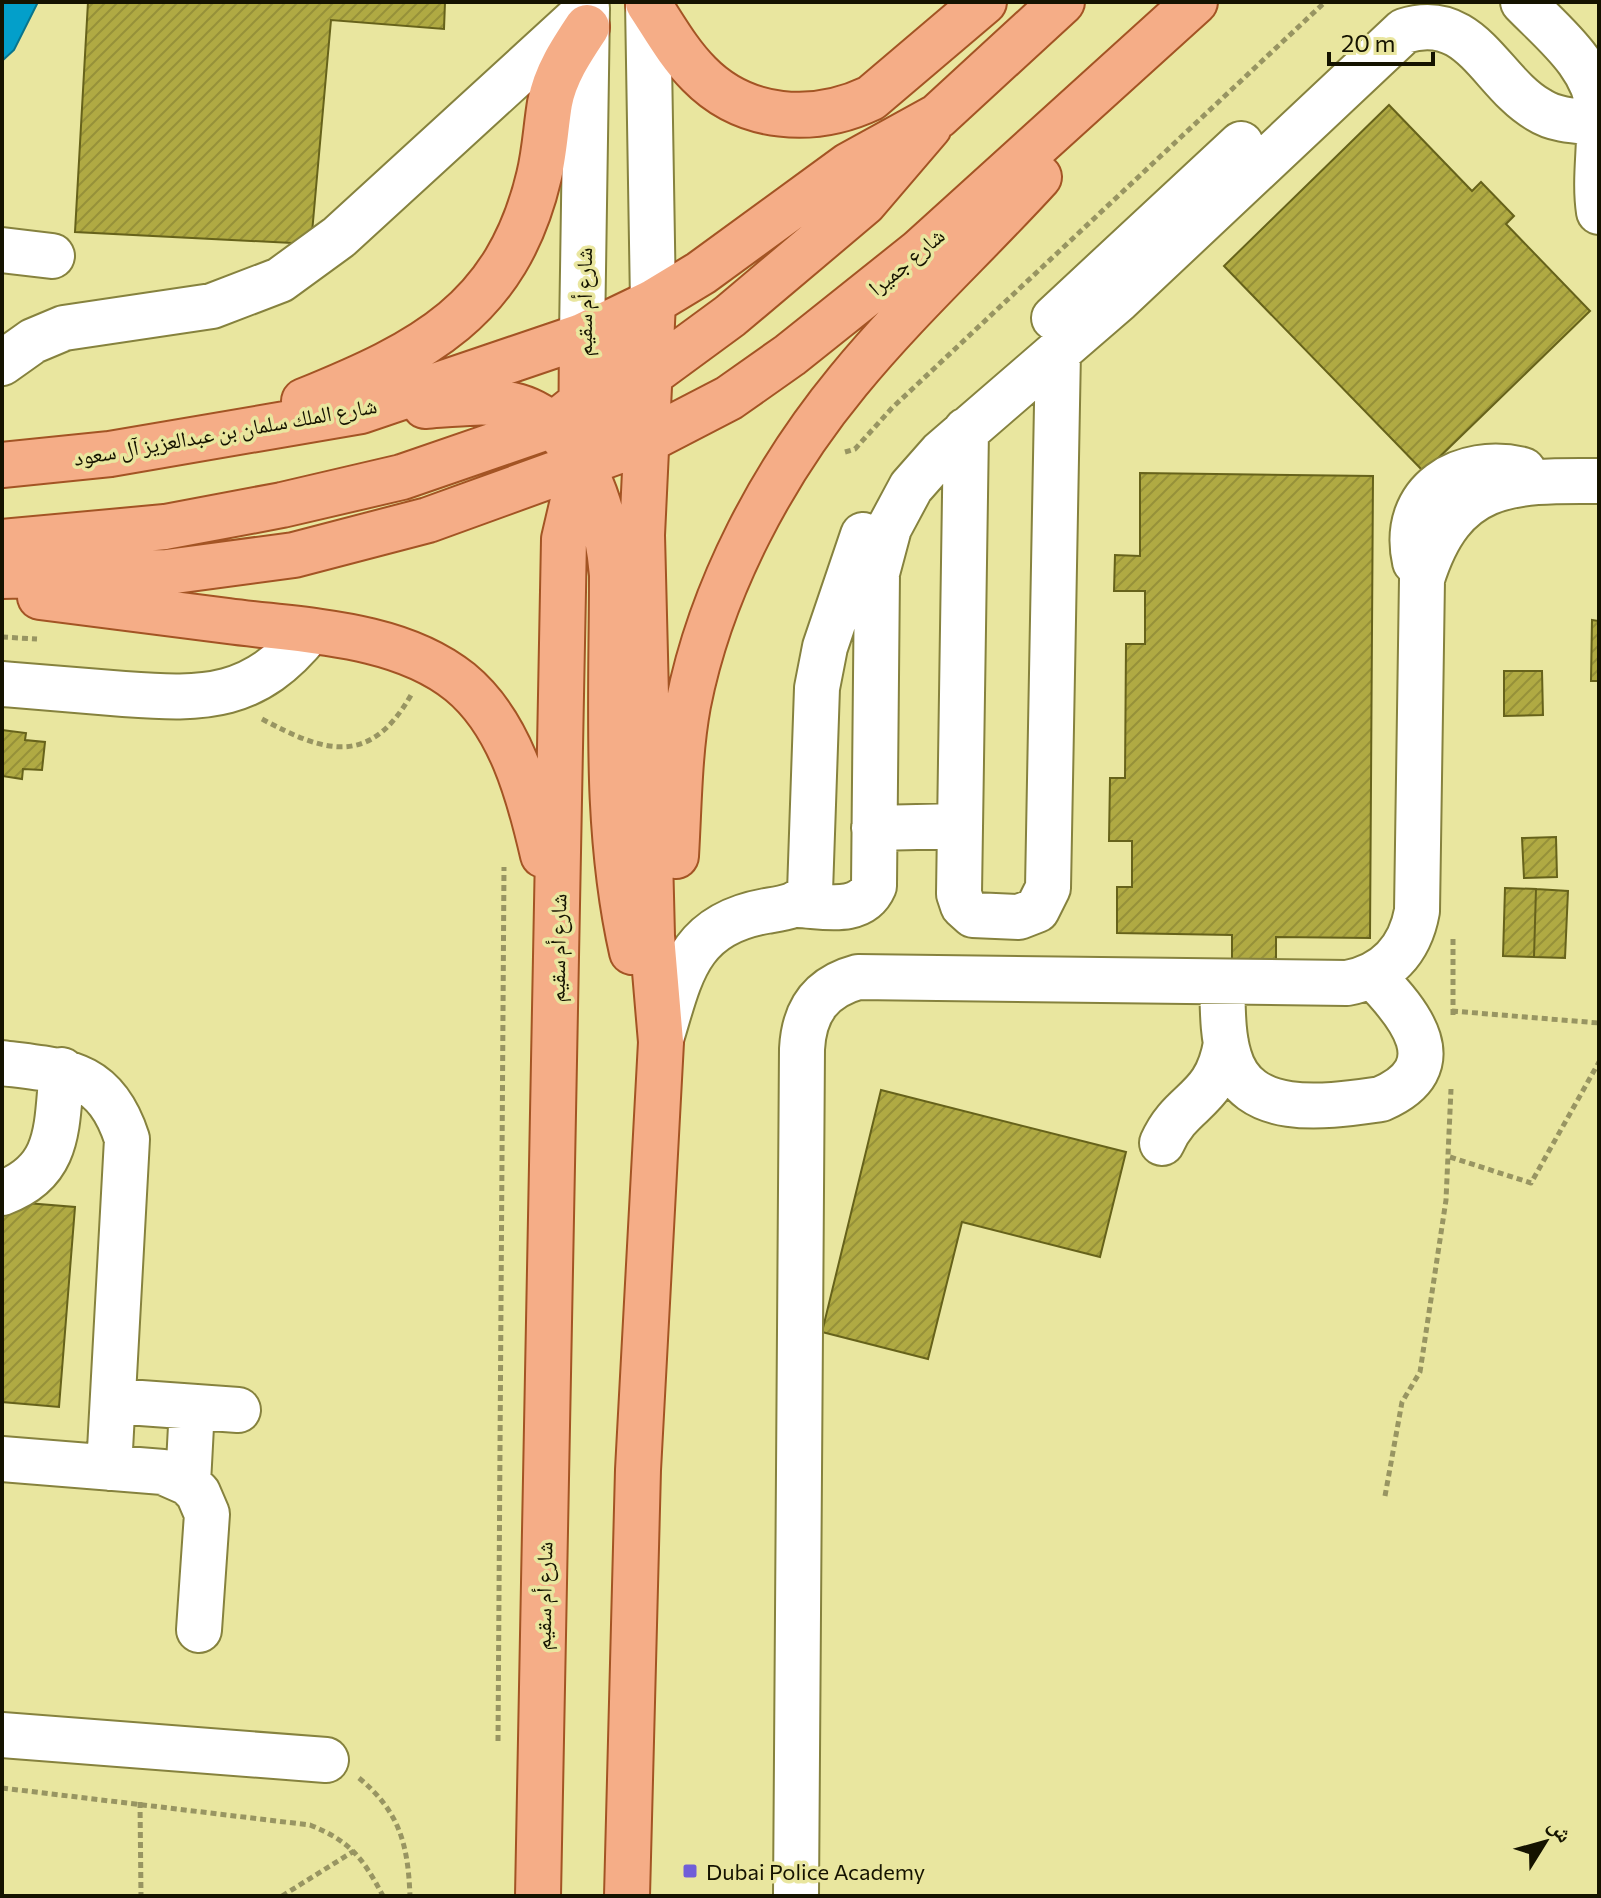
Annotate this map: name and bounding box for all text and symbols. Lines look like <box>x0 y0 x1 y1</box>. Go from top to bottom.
scale bar <box>1329 16 1433 66</box>
text: 20 m <box>1341 28 1395 57</box>
street label: شارع جميرا <box>862 221 950 301</box>
street label: شارع أم سقيم <box>570 248 599 356</box>
street label: شارع الملك سلمان بن عبدالعزيز آل سعود <box>71 391 379 472</box>
street label: شارع أم سقيم <box>543 893 573 1003</box>
street label: شارع أم سقيم <box>529 1541 559 1651</box>
north arrow <box>1505 1802 1585 1882</box>
text: ش <box>1543 1812 1579 1848</box>
place label: Dubai Police Academy <box>706 1858 925 1885</box>
marker: Dubai Police Academy <box>681 1862 699 1880</box>

